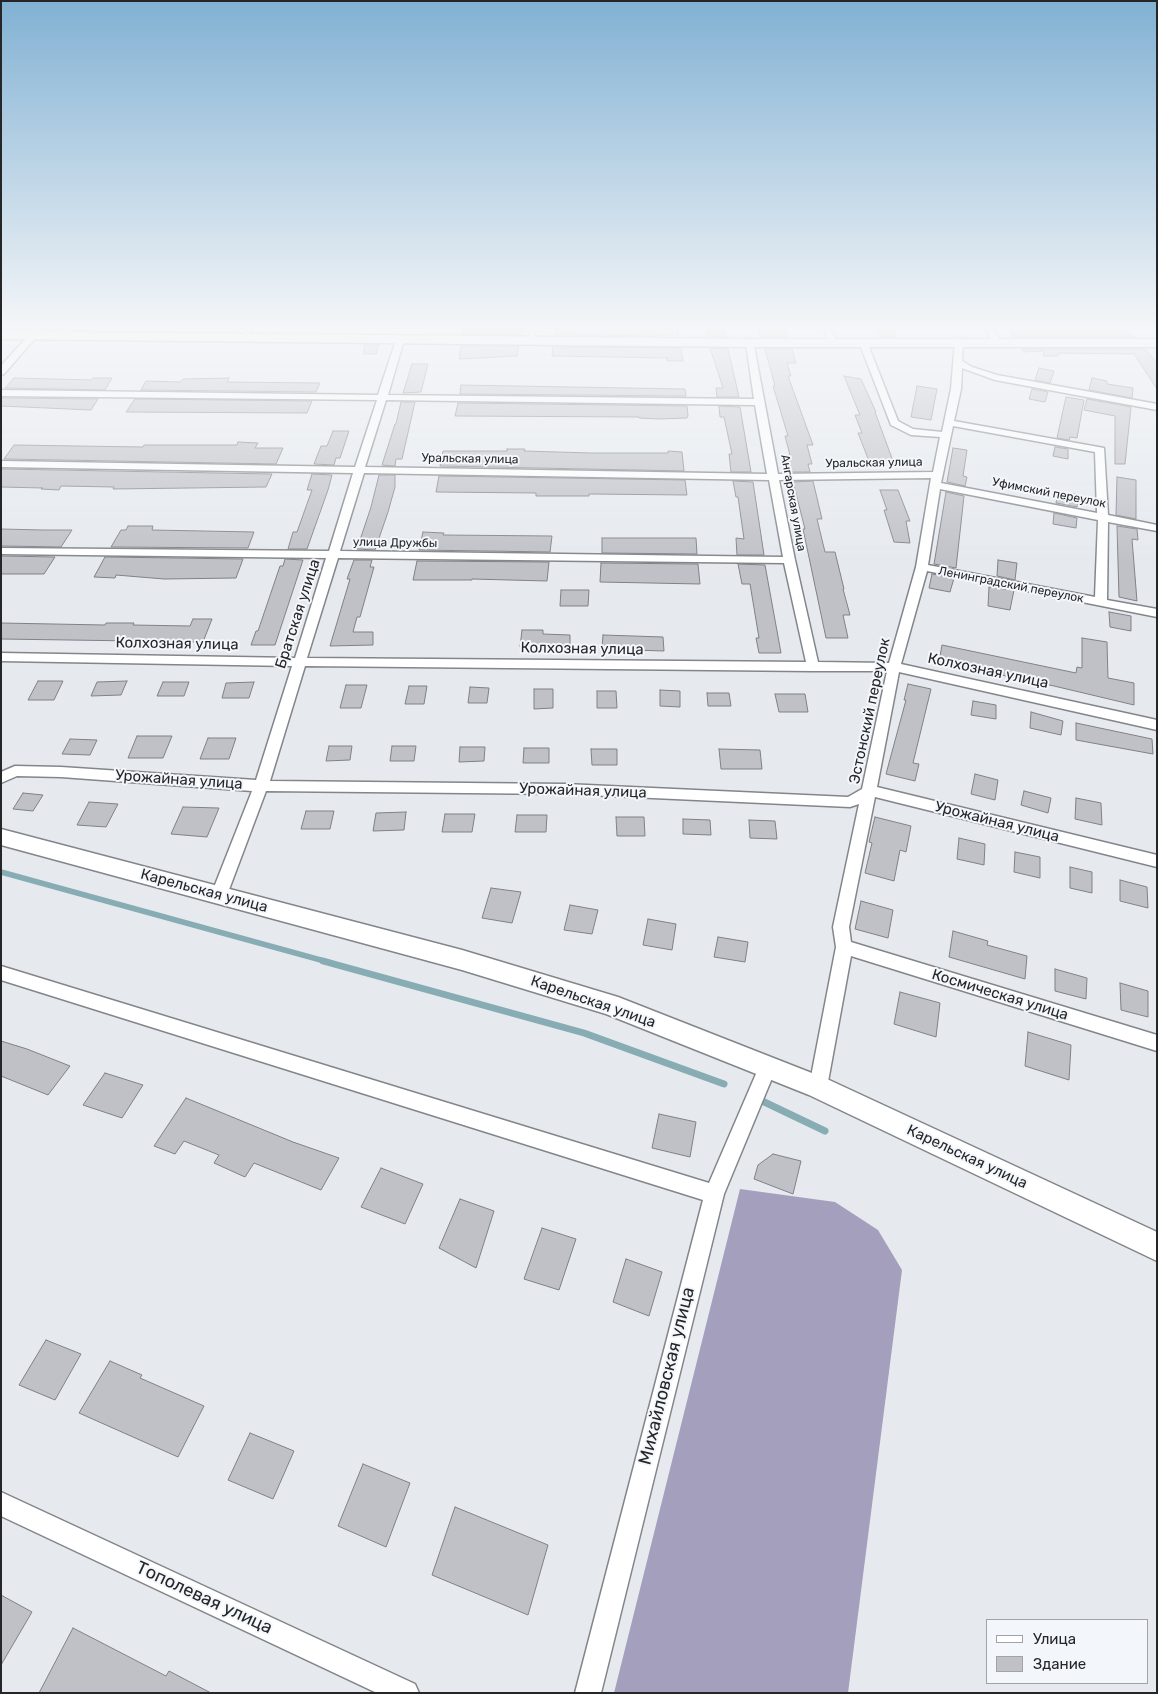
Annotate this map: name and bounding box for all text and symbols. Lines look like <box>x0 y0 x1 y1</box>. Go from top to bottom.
street label: Уральская улица <box>421 451 519 467</box>
street label: Ангарская улица <box>777 454 809 552</box>
street label: Уральская улица <box>825 455 923 471</box>
street label: Уфимский переулок <box>991 475 1107 511</box>
street label: улица Дружбы <box>353 535 437 551</box>
street label: Братская улица <box>272 557 324 671</box>
street label: Ленинградский переулок <box>937 564 1085 606</box>
street label: Колхозная улица <box>115 634 239 654</box>
street label: Эстонский переулок <box>846 636 894 786</box>
street label: Колхозная улица <box>520 639 644 659</box>
street label: Колхозная улица <box>926 649 1050 693</box>
street label: Урожайная улица <box>115 767 243 793</box>
street label: Урожайная улица <box>519 780 647 802</box>
street label: Урожайная улица <box>933 798 1061 846</box>
street label: Карельская улица <box>138 865 270 917</box>
street label: Космическая улица <box>930 966 1070 1024</box>
street label: Карельская улица <box>528 972 658 1032</box>
street label: Карельская улица <box>904 1121 1030 1193</box>
street label: Михайловская улица <box>634 1285 700 1467</box>
street label: Тополевая улица <box>132 1557 276 1639</box>
legend <box>986 1619 1148 1684</box>
text: Улица <box>1033 1630 1076 1648</box>
text: Здание <box>1033 1655 1086 1673</box>

